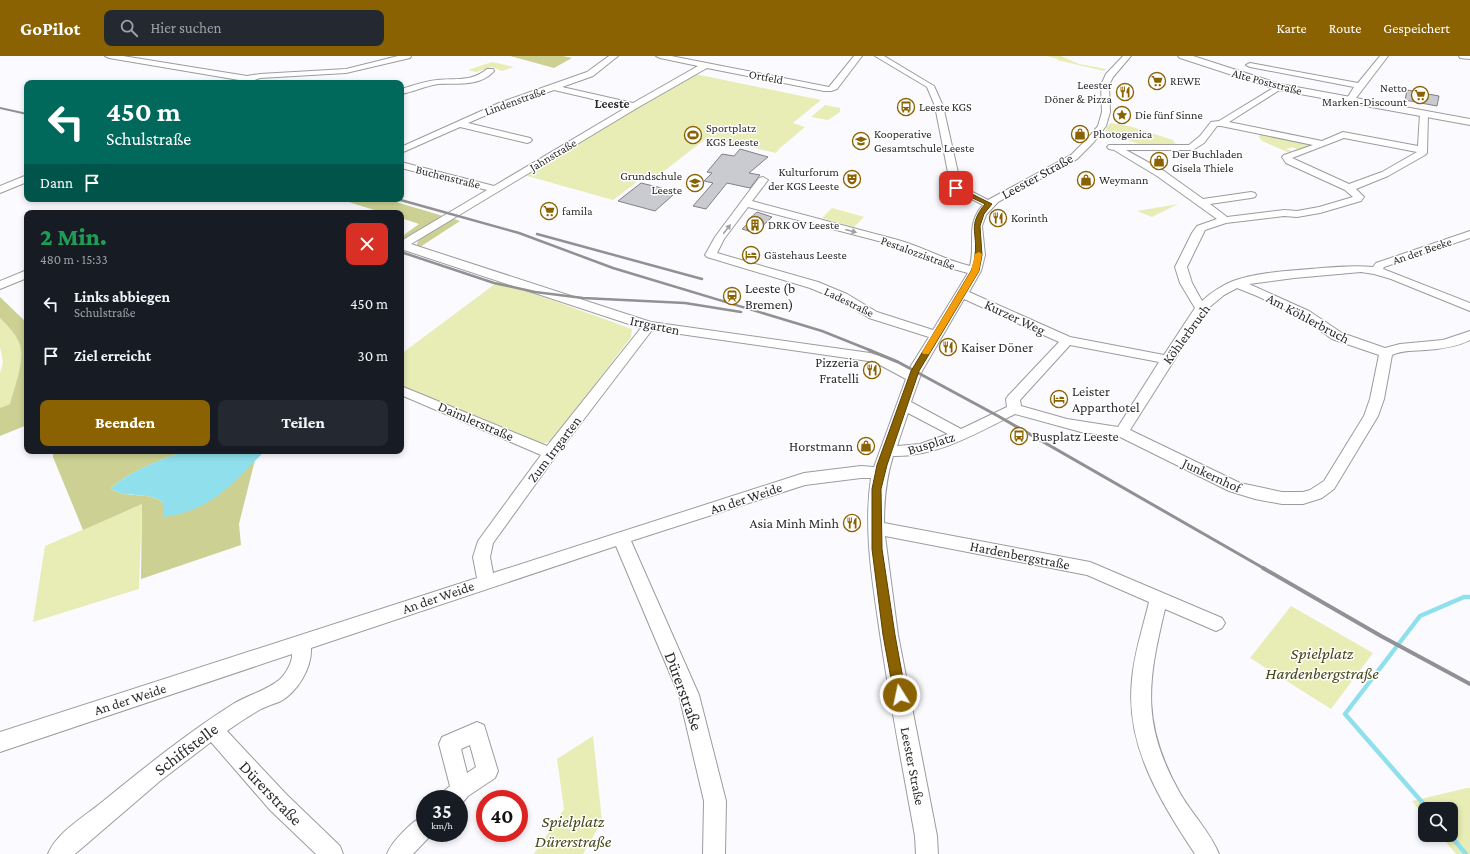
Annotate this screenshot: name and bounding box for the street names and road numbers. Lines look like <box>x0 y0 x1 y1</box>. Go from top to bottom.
street label: Alte Poststraße <box>1230 66 1304 98</box>
street label: Ortfeld <box>748 67 785 87</box>
street label: Lindenstraße <box>483 84 547 118</box>
street label: Jahnstraße <box>526 136 579 175</box>
street label: Leester Straße <box>998 150 1076 202</box>
street label: Buchenstraße <box>414 162 482 192</box>
street label: Pestalozzistraße <box>879 233 957 273</box>
street label: An der Beeke <box>1391 234 1453 268</box>
street label: Ladestraße <box>822 284 876 320</box>
street label: Am Köhlerbruch <box>1264 289 1353 347</box>
street label: Kurzer Weg <box>982 296 1048 338</box>
street label: Köhlerbruch <box>1159 301 1213 367</box>
street label: Irrgarten <box>629 312 682 338</box>
street label: Daimlerstraße <box>436 398 516 444</box>
street label: Zum Irrgarten <box>524 412 584 485</box>
street label: Busplatz <box>905 428 957 458</box>
street label: Junkernhof <box>1178 454 1245 496</box>
street label: An der Weide <box>708 479 784 517</box>
street label: Hardenbergstraße <box>969 537 1071 573</box>
street label: An der Weide <box>400 577 476 617</box>
street label: Dürerstraße <box>661 649 707 733</box>
street label: An der Weide <box>92 680 168 718</box>
street label: Schiffstelle <box>151 719 222 779</box>
street label: Leester Straße <box>898 725 928 807</box>
street label: Dürerstraße <box>235 757 306 830</box>

